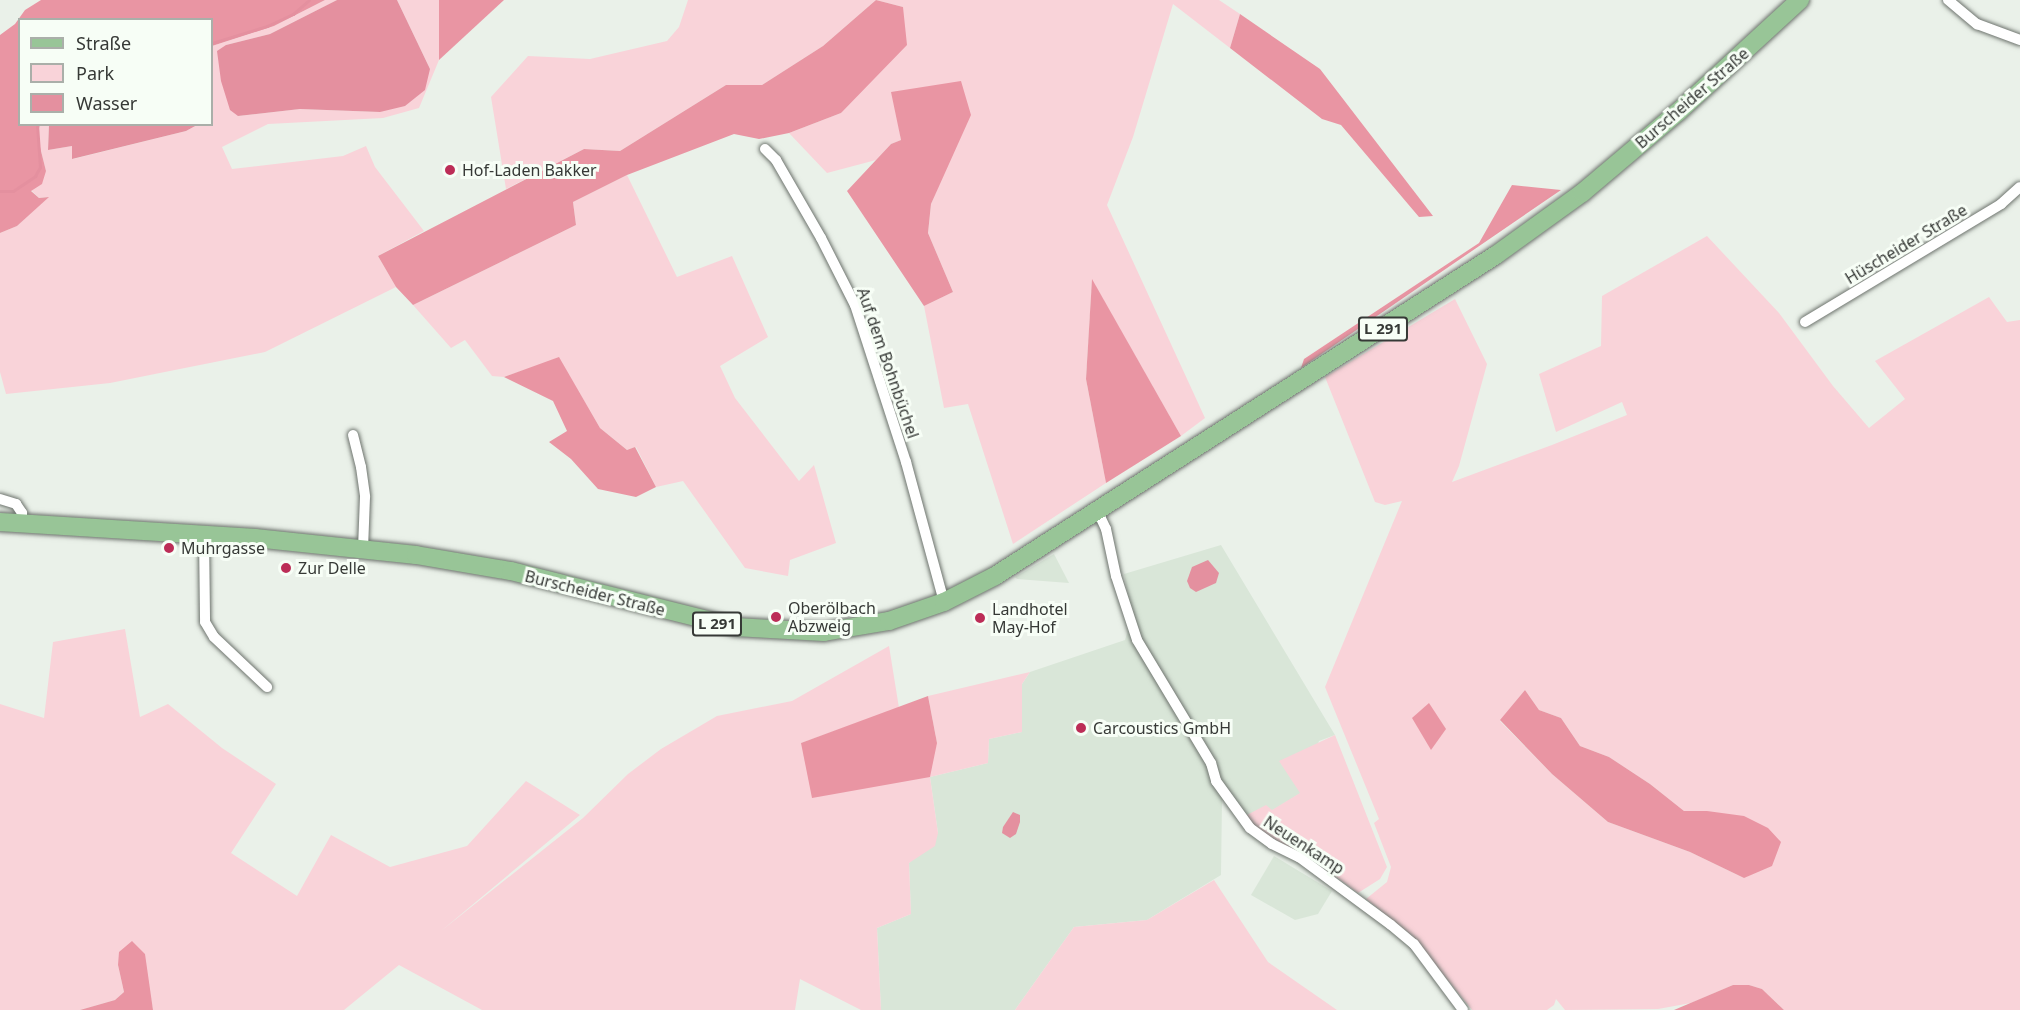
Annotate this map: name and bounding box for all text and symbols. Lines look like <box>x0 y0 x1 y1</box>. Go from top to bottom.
legend <box>18 18 213 126</box>
text: Straße <box>76 31 131 55</box>
street label: Burscheider Straße <box>1631 44 1753 152</box>
text: Park <box>76 61 114 85</box>
text: Wasser <box>76 91 137 115</box>
place label: Hof-Laden Bakker <box>462 160 597 180</box>
marker: Hof-Laden Bakker <box>443 163 457 177</box>
street label: Hüscheider Straße <box>1842 200 1970 288</box>
street label: Auf dem Bohnbüchel <box>853 285 923 441</box>
road number: L 291 <box>1358 317 1408 341</box>
place label: Muhrgasse <box>181 538 265 558</box>
marker: Muhrgasse <box>162 541 176 555</box>
place label: Zur Delle <box>298 558 366 578</box>
marker: Zur Delle <box>279 561 293 575</box>
street label: Burscheider Straße <box>523 566 667 620</box>
place label: Oberölbach Abzweig <box>788 598 876 636</box>
place label: Landhotel May-Hof <box>992 599 1068 637</box>
marker: Oberölbach Abzweig <box>769 610 783 624</box>
marker: Landhotel May-Hof <box>973 611 987 625</box>
road number: L 291 <box>692 612 742 636</box>
place label: Carcoustics GmbH <box>1093 718 1231 738</box>
marker: Carcoustics GmbH <box>1074 721 1088 735</box>
street label: Neuenkamp <box>1260 812 1348 878</box>

